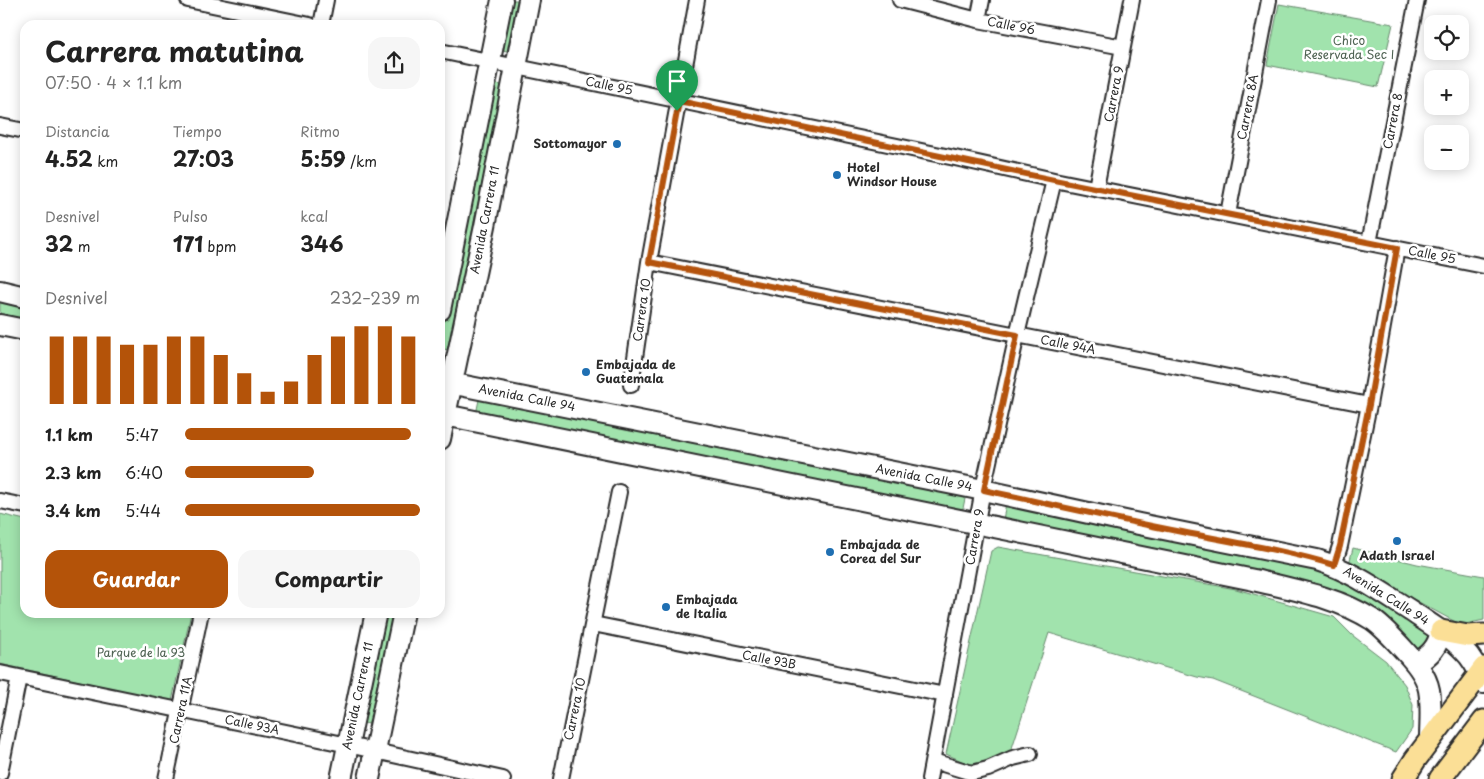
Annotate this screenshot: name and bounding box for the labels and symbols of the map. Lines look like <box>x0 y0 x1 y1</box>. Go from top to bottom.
street label: Calle 96 <box>986 12 1037 38</box>
park label: Chico Reservada Sec I <box>1304 31 1395 63</box>
pin <box>656 60 698 111</box>
street label: Carrera 9 <box>1099 64 1127 123</box>
street label: Calle 95 <box>584 71 635 99</box>
street label: Carrera 8A <box>1232 72 1262 141</box>
street label: Carrera 8 <box>1378 91 1406 151</box>
place label: Sottomayor <box>534 134 608 152</box>
marker: Sottomayor <box>611 138 623 150</box>
place label: Hotel Windsor House <box>847 158 937 190</box>
street label: Avenida Carrera 11 <box>465 164 503 275</box>
marker: Hotel Windsor House <box>831 169 843 181</box>
street label: Calle 95 <box>1407 241 1458 267</box>
street label: Carrera 10 <box>628 277 654 343</box>
street label: Calle 94A <box>1039 330 1098 358</box>
place label: Embajada de Guatemala <box>596 355 676 387</box>
marker: Embajada de Guatemala <box>580 366 592 378</box>
street label: Avenida Calle 94 <box>477 379 577 415</box>
street label: Avenida Calle 94 <box>874 459 974 495</box>
street label: Carrera 9 <box>960 507 988 566</box>
place label: Embajada de Corea del Sur <box>840 535 922 567</box>
marker: Adath Israel <box>1391 535 1403 547</box>
marker: Embajada de Corea del Sur <box>824 546 836 558</box>
place label: Adath Israel <box>1359 546 1435 564</box>
street label: Avenida Calle 94 <box>1340 561 1433 629</box>
place label: Embajada de Italia <box>676 590 739 622</box>
marker: Embajada de Italia <box>660 601 672 613</box>
street label: Avenida Carrera 11 <box>337 640 377 751</box>
park label: Parque de la 93 <box>97 643 185 661</box>
street label: Calle 93B <box>741 645 798 673</box>
street label: Carrera 11A <box>164 674 196 745</box>
street label: Carrera 10 <box>559 676 589 742</box>
street label: Calle 93A <box>223 709 281 739</box>

